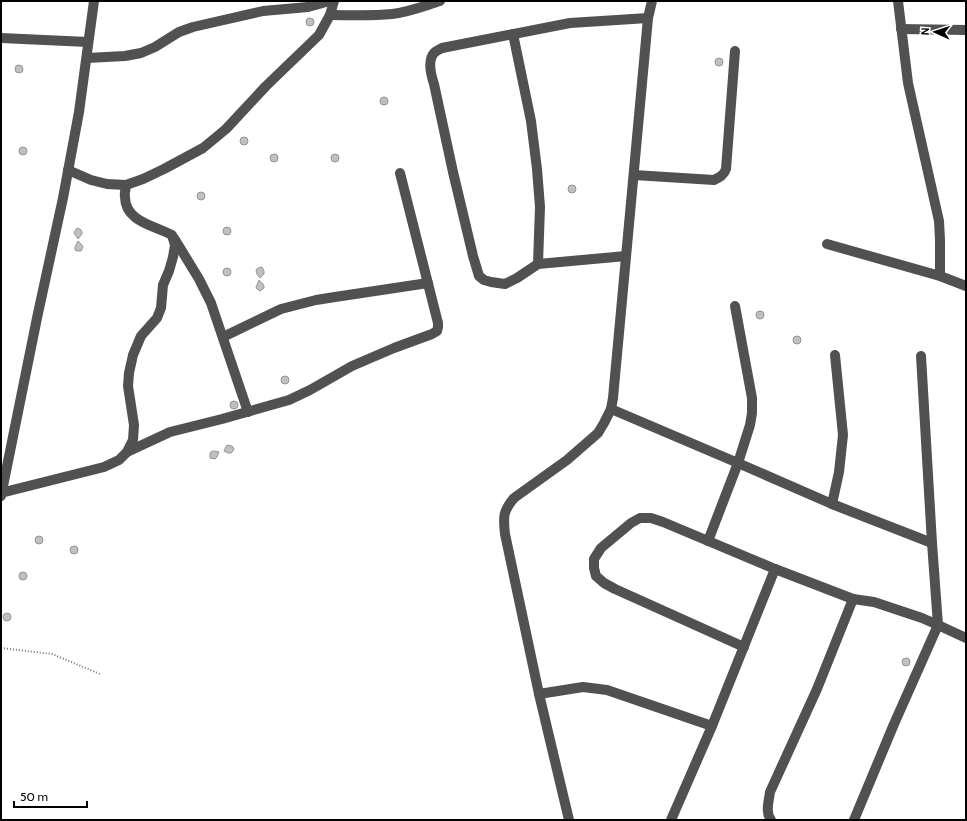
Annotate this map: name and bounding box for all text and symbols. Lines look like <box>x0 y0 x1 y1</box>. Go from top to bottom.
north arrow <box>915 12 955 52</box>
text: N <box>918 27 932 36</box>
scale bar <box>14 783 87 809</box>
text: 50 m <box>20 789 48 804</box>

